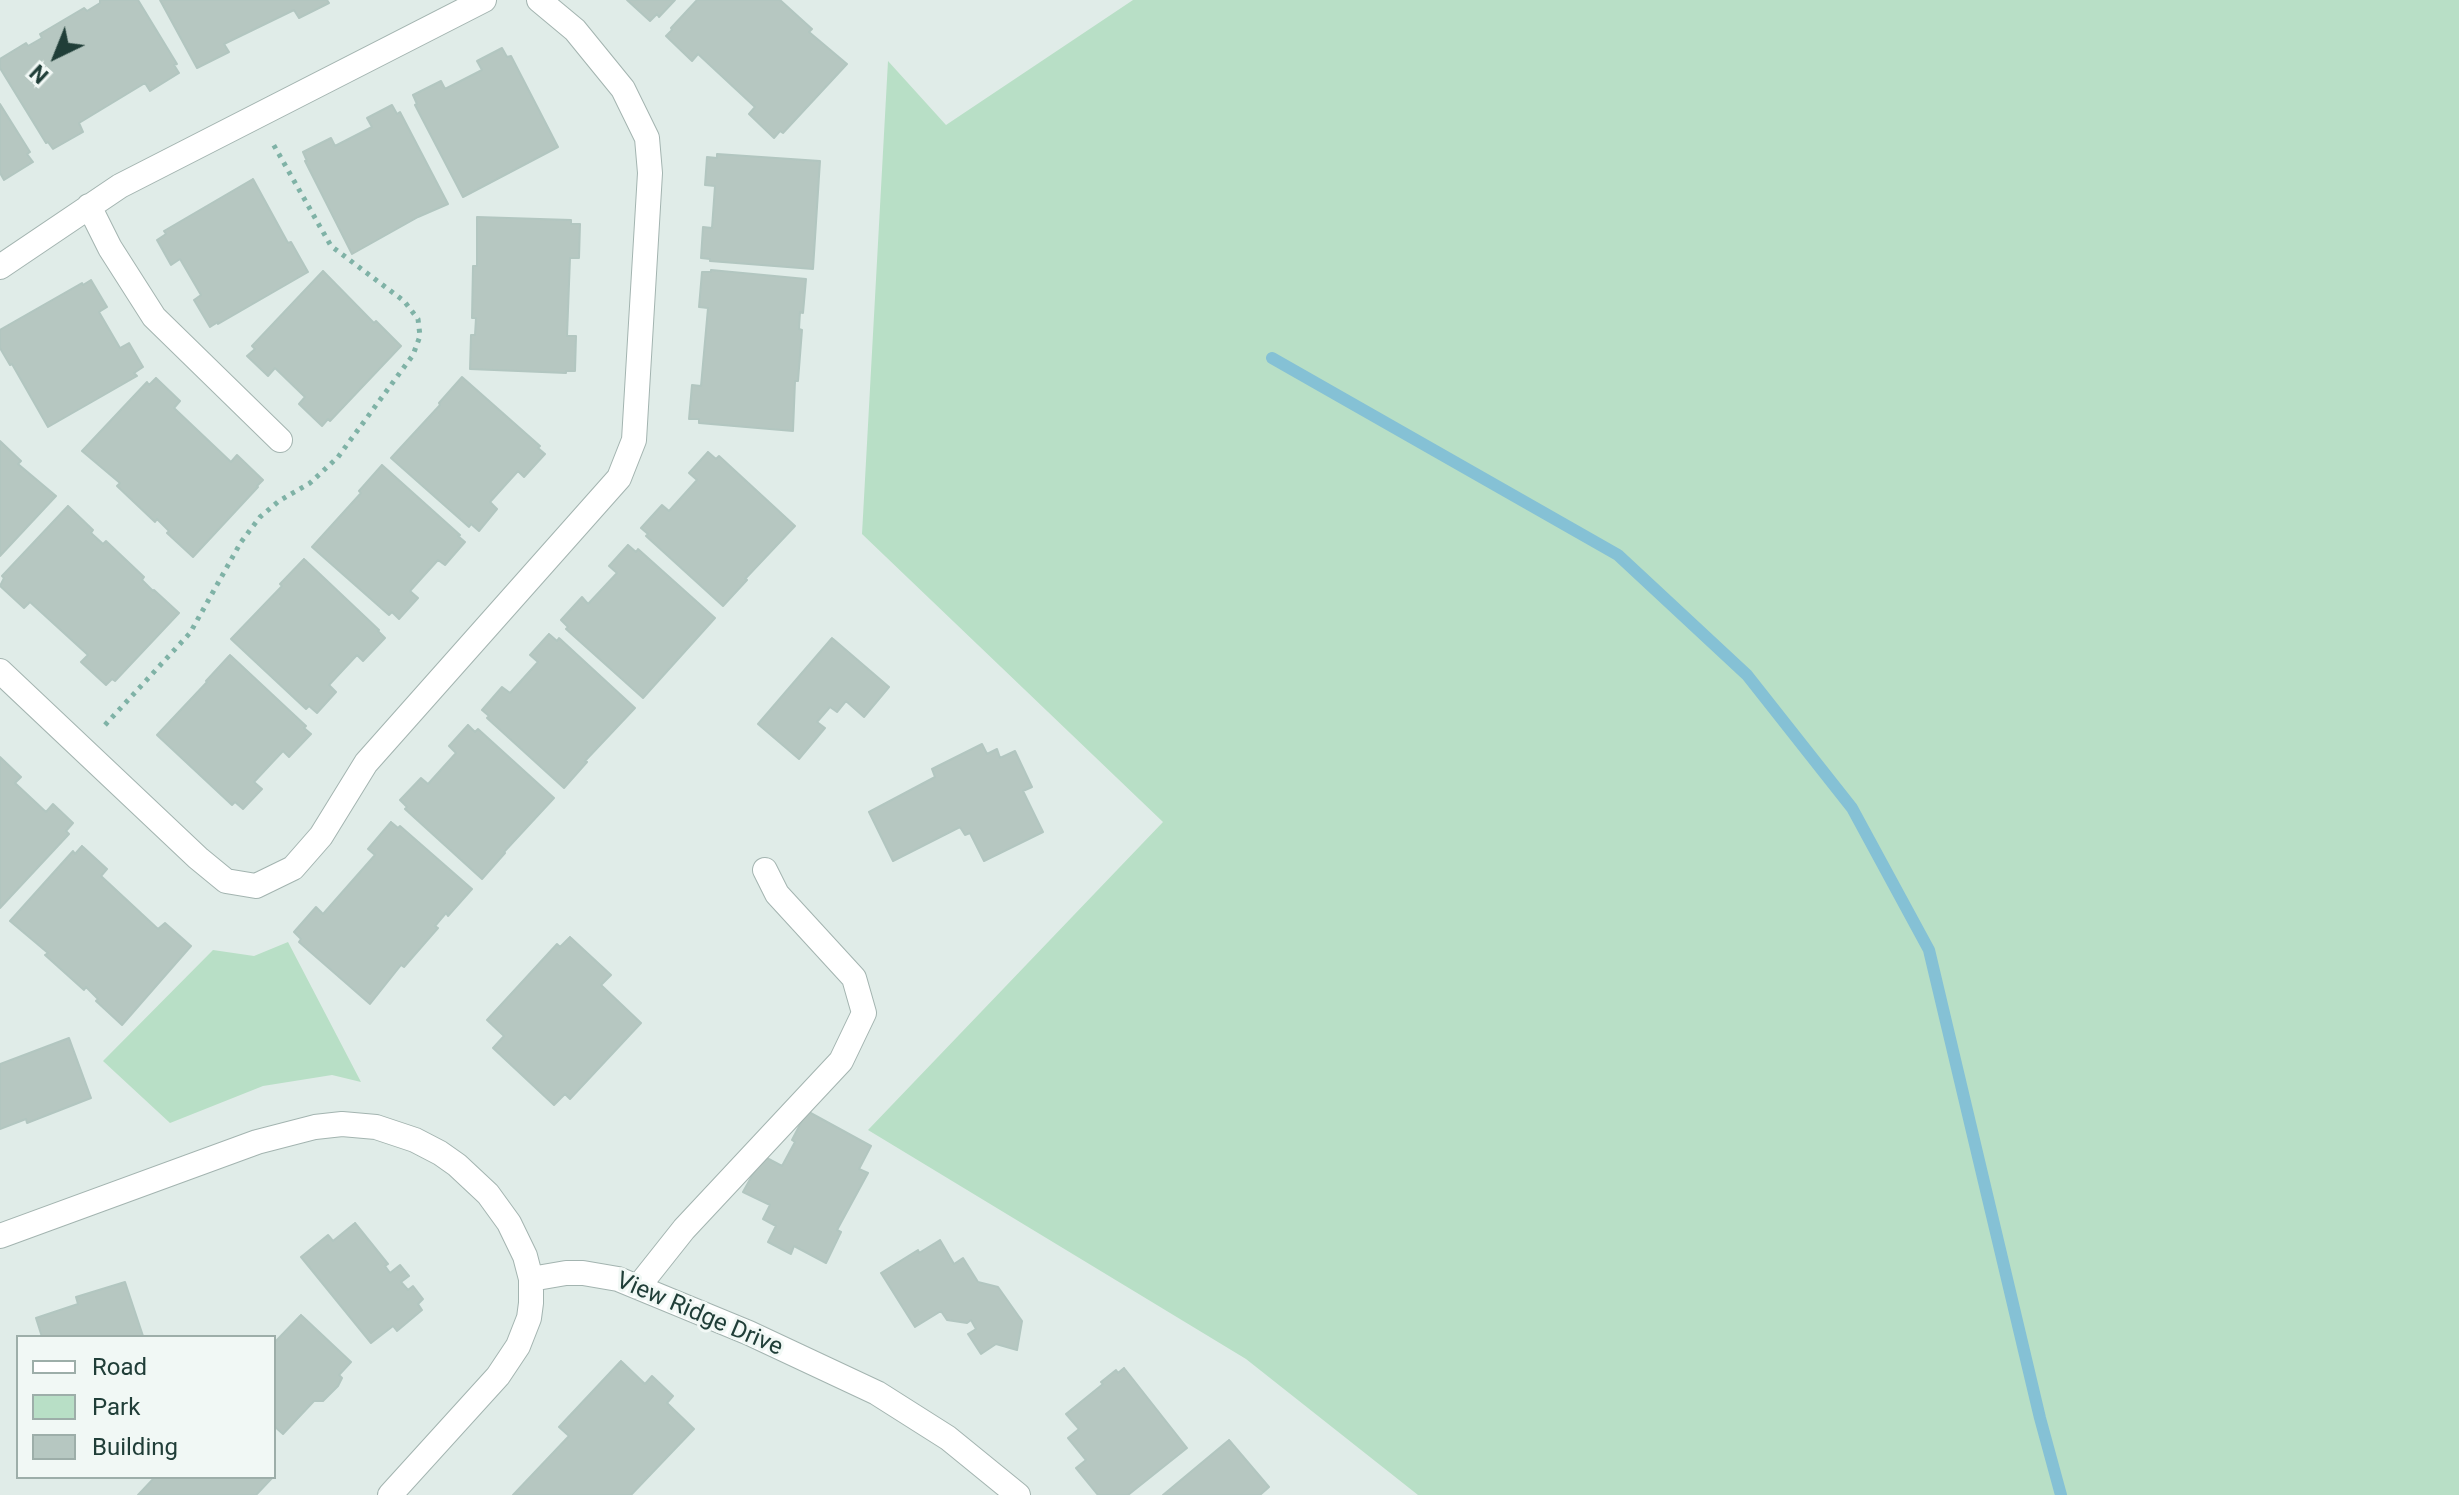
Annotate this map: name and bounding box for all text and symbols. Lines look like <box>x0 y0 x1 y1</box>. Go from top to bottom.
north arrow <box>16 16 96 96</box>
text: N <box>25 59 53 88</box>
street label: View Ridge Drive <box>611 1267 787 1363</box>
legend <box>16 1335 276 1479</box>
text: Road <box>92 1353 147 1381</box>
text: Park <box>92 1393 140 1421</box>
text: Building <box>92 1433 178 1461</box>

